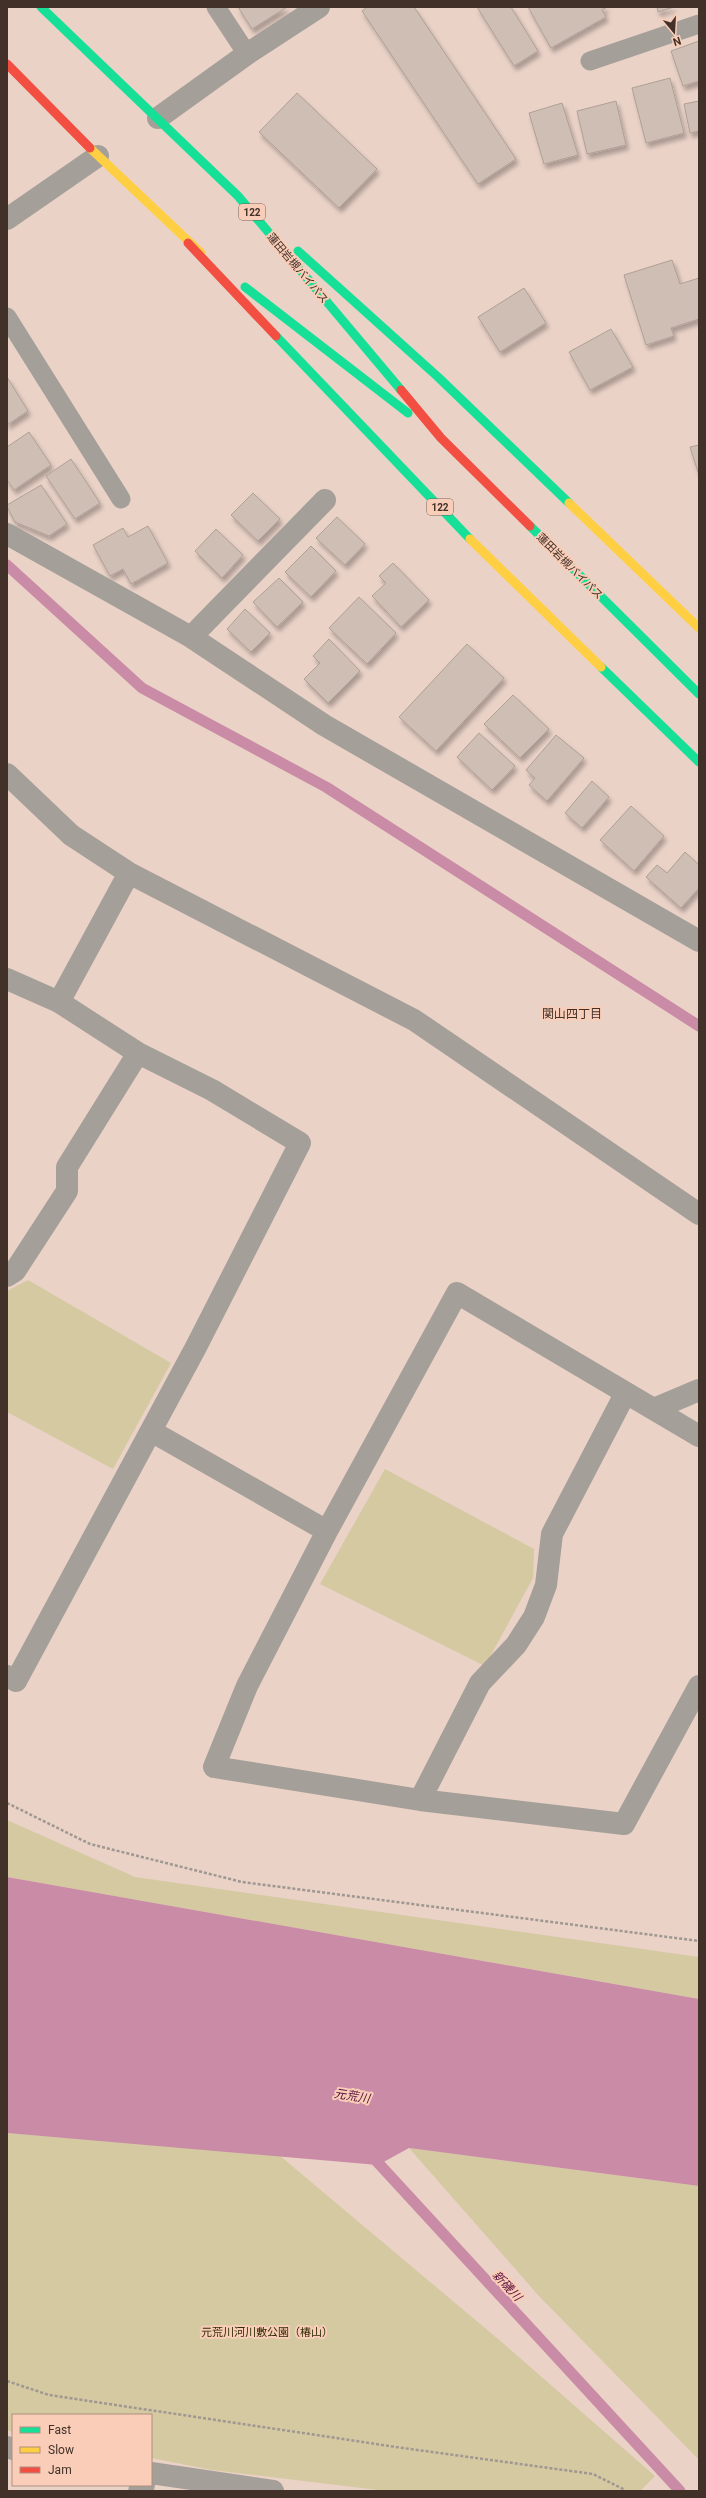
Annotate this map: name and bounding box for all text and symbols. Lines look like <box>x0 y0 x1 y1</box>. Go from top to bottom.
north arrow <box>654 12 694 52</box>
text: N <box>671 34 683 48</box>
road number: 122 <box>239 204 265 220</box>
street label: 蓮田岩槻バイパス <box>264 231 331 306</box>
road number: 122 <box>427 499 453 515</box>
street label: 蓮田岩槻バイパス <box>534 531 605 602</box>
district label: 関山四丁目 <box>542 1007 602 1021</box>
water label: 元荒川 <box>333 2086 373 2106</box>
water label: 新磯川 <box>490 2268 526 2305</box>
park label: 元荒川河川敷公園（椿山） <box>201 2326 333 2339</box>
legend <box>12 2414 152 2486</box>
text: Fast <box>48 2423 71 2437</box>
text: Slow <box>48 2443 74 2457</box>
text: Jam <box>48 2463 72 2477</box>

